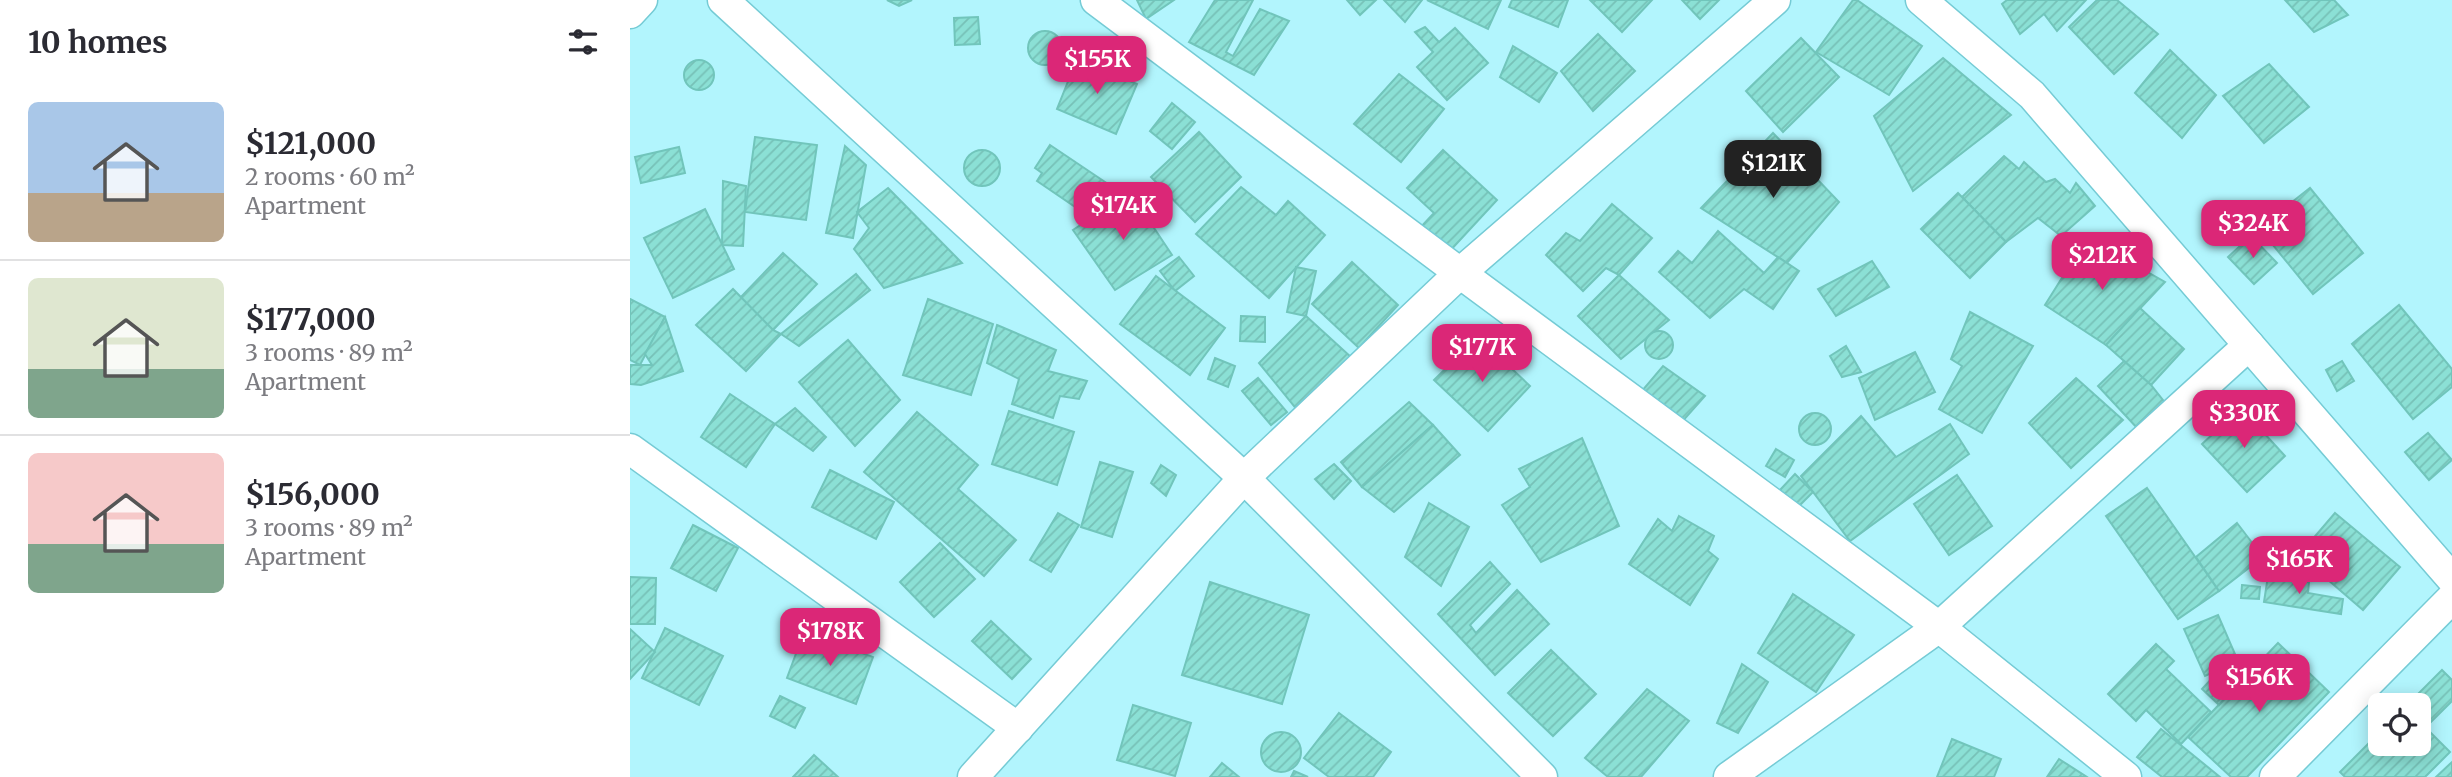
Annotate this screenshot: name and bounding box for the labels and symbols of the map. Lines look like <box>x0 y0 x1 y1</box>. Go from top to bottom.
pin: $155K <box>1048 36 1146 96</box>
pin: $121K <box>1724 140 1822 200</box>
pin: $174K <box>1074 182 1172 242</box>
pin: $324K <box>2204 201 2302 260</box>
pin: $212K <box>2053 232 2151 292</box>
pin: $177K <box>1433 324 1531 384</box>
pin: $330K <box>2195 391 2293 450</box>
pin: $165K <box>2250 536 2348 596</box>
pin: $178K <box>781 608 879 668</box>
pin: $156K <box>2210 654 2308 714</box>

